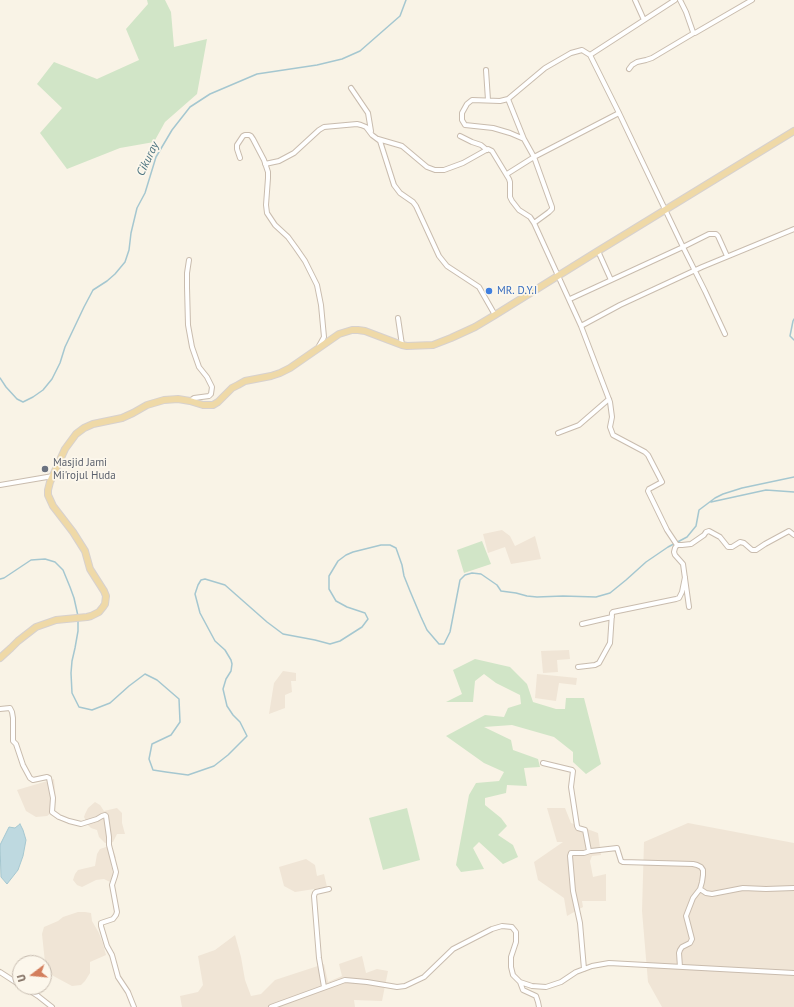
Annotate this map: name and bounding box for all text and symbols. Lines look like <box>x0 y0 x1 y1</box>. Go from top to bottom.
water label: Cikuray <box>134 140 162 178</box>
place label: MR. D.Y.I <box>497 284 537 298</box>
marker: MR. D.Y.I <box>484 286 494 296</box>
place label: Masjid Jami Mi'rojul Huda <box>53 456 116 482</box>
marker: Masjid Jami Mi'rojul Huda <box>40 464 50 474</box>
north arrow <box>12 955 52 995</box>
text: U <box>14 973 29 983</box>

